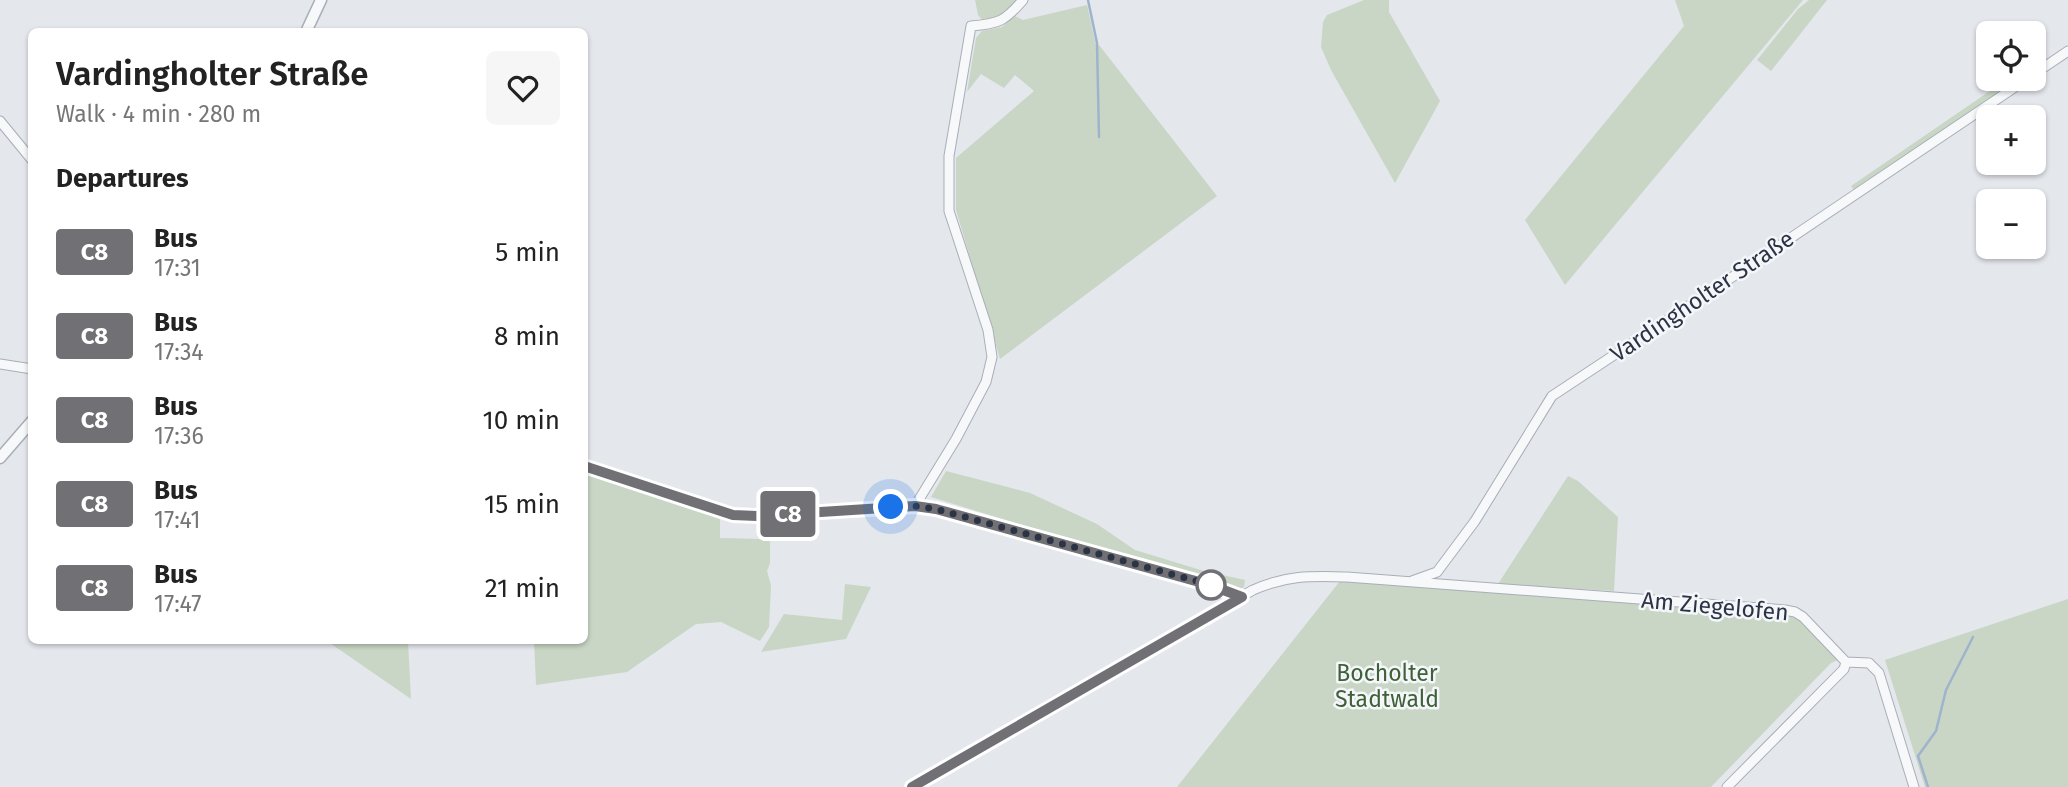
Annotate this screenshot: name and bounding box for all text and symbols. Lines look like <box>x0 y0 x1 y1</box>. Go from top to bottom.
map controls <box>1976 21 2046 259</box>
button: locate <box>1976 21 2046 91</box>
button: heart <box>486 51 560 125</box>
text: Vardingholter Straße <box>56 54 368 94</box>
text: Walk · 4 min · 280 m <box>56 100 261 128</box>
button: + <box>1976 105 2046 175</box>
text: Departures <box>56 163 189 194</box>
button: − <box>1976 189 2046 259</box>
text: Bus <box>154 223 197 254</box>
street label: Vardingholter Straße <box>1605 224 1799 368</box>
text: 5 min <box>495 237 560 268</box>
text: C8 <box>81 238 108 266</box>
text: 17:31 <box>154 254 201 282</box>
text: Bus <box>154 307 197 338</box>
text: 8 min <box>494 321 560 352</box>
text: C8 <box>81 322 108 350</box>
text: 17:34 <box>154 338 204 366</box>
text: Bus <box>154 391 197 422</box>
text: 10 min <box>482 405 560 436</box>
text: C8 <box>81 406 108 434</box>
text: 17:36 <box>154 422 204 450</box>
text: Bus <box>154 475 197 506</box>
text: 15 min <box>484 489 560 520</box>
your location <box>873 489 908 524</box>
text: C8 <box>81 490 108 518</box>
line badge: C8 <box>756 491 820 537</box>
text: C8 <box>774 500 802 528</box>
text: 17:41 <box>154 506 200 534</box>
text: Bus <box>154 559 197 590</box>
unlabelled marker <box>1196 570 1226 600</box>
text: 21 min <box>485 573 560 604</box>
text: C8 <box>81 574 108 602</box>
street label: Am Ziegelofen <box>1640 586 1790 626</box>
text: 17:47 <box>154 590 201 618</box>
park label: Bocholter Stadtwald <box>1335 659 1439 713</box>

